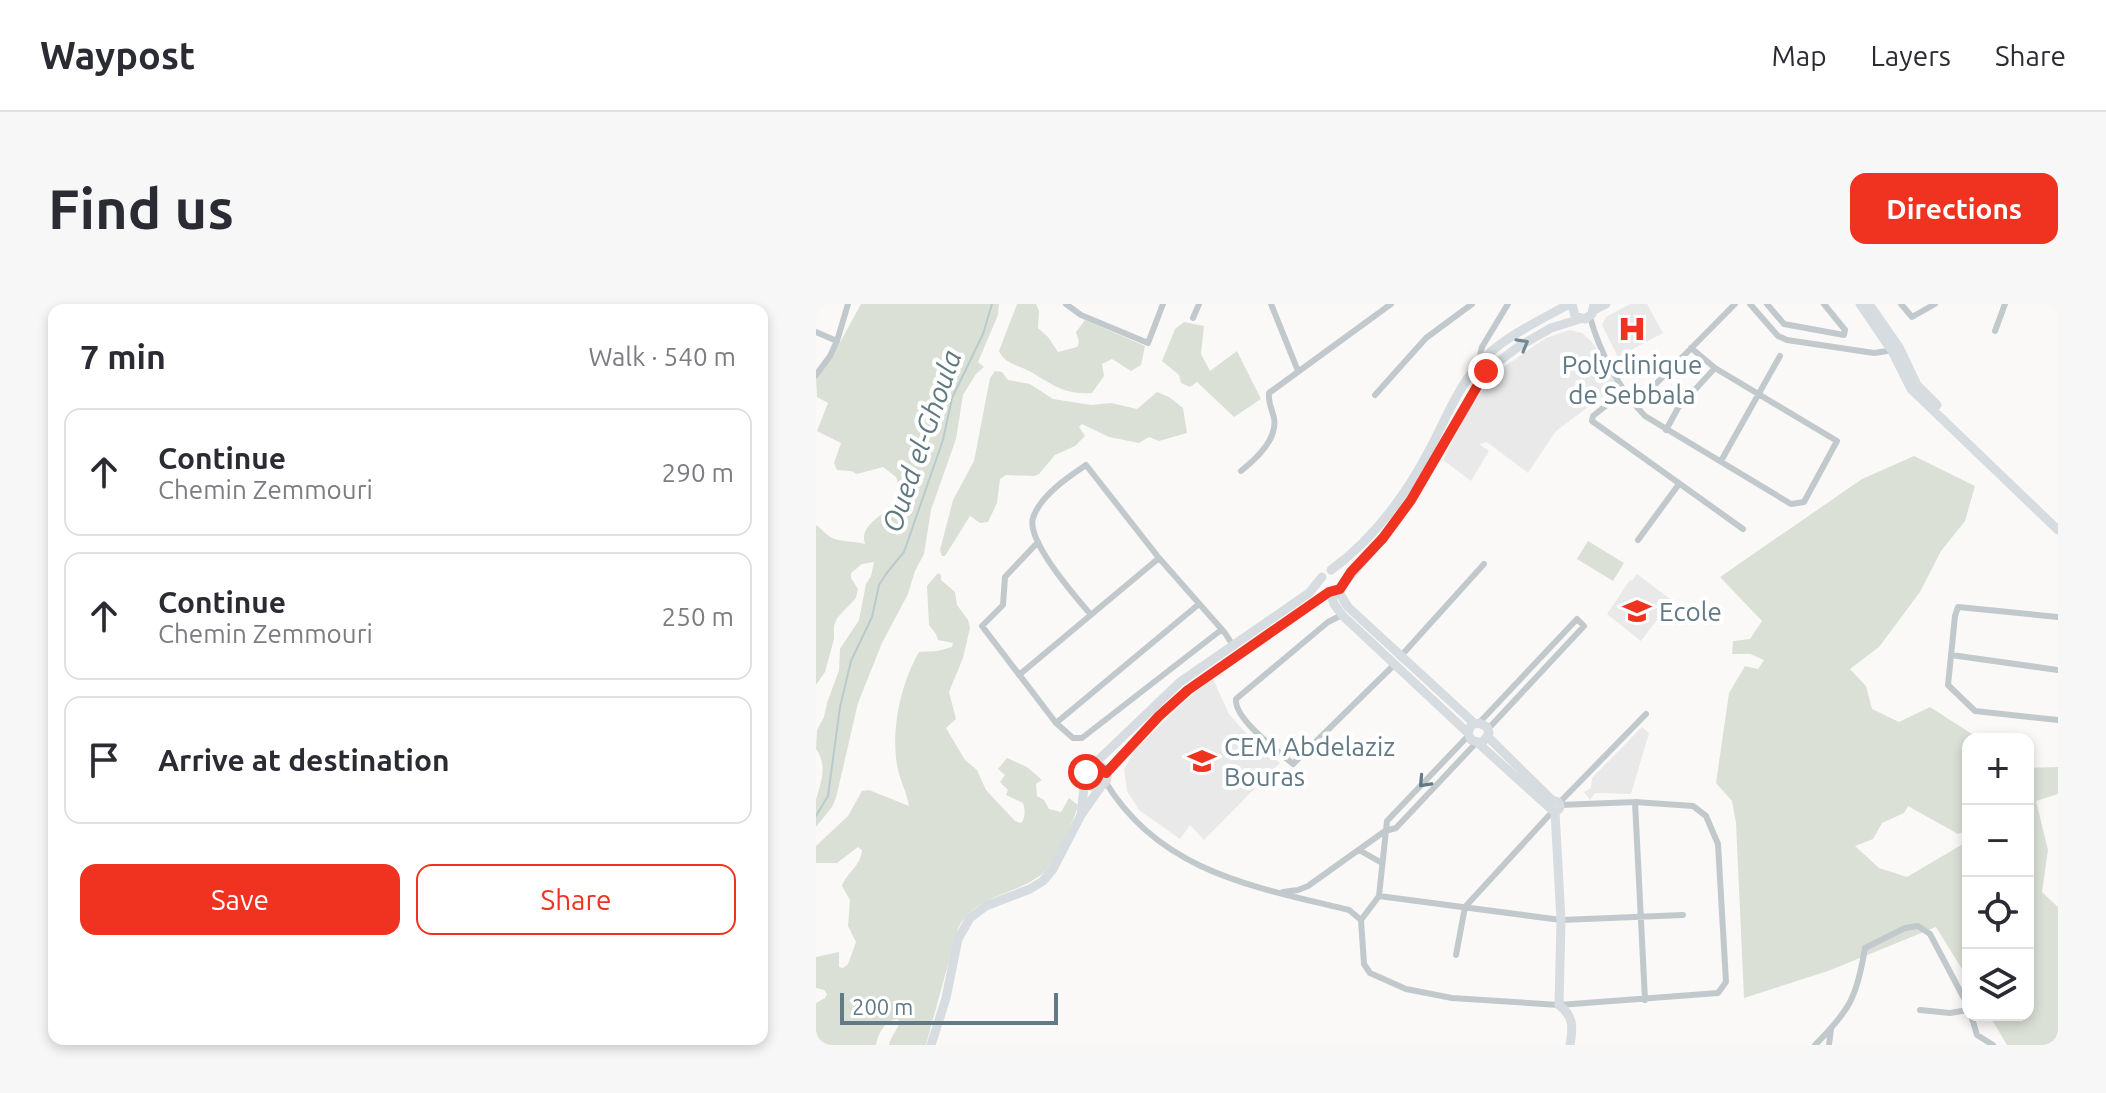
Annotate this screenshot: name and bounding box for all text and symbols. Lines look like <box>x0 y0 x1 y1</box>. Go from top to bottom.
text: Waypost <box>40 34 195 76</box>
text: Map <box>1771 40 1827 71</box>
text: Layers <box>1871 40 1951 71</box>
text: Share <box>1995 40 2066 71</box>
button: Directions <box>1850 173 2058 244</box>
text: Find us <box>48 177 234 240</box>
hospital icon: Polyclinique de Sebbala <box>1617 314 1647 344</box>
text: 7 min <box>80 337 166 375</box>
one-way arrow <box>1514 339 1529 354</box>
text: Walk · 540 m <box>588 342 736 371</box>
water label: Oued el-Ghoula <box>875 346 967 536</box>
place label: Polyclinique de Sebbala <box>1562 350 1702 409</box>
route end <box>1468 353 1504 389</box>
text: Continue <box>158 441 286 475</box>
icon: ahead <box>82 450 126 494</box>
text: 290 m <box>662 458 734 487</box>
text: Chemin Zemmouri <box>158 475 373 504</box>
text: Continue <box>158 585 286 619</box>
icon: ahead <box>82 594 126 638</box>
school or university icon: Ecole <box>1622 596 1652 626</box>
place label: Ecole <box>1659 597 1722 626</box>
text: 250 m <box>662 602 734 631</box>
text: Chemin Zemmouri <box>158 619 373 648</box>
place label: CEM Abdelaziz Bouras <box>1224 732 1395 791</box>
map controls <box>1962 733 2034 1021</box>
button: + <box>1962 733 2034 805</box>
icon: arrive <box>82 738 126 782</box>
text: Arrive at destination <box>158 743 450 777</box>
school or university icon: CEM Abdelaziz Bouras <box>1187 746 1217 776</box>
route start <box>1068 754 1104 790</box>
one-way arrow <box>1419 773 1434 787</box>
button: − <box>1962 805 2034 877</box>
button: Save <box>80 864 400 935</box>
button: Share <box>416 864 736 935</box>
button: locate <box>1962 877 2034 949</box>
button: layers <box>1962 949 2034 1021</box>
scale bar <box>840 989 1058 1025</box>
text: 200 m <box>852 994 913 1019</box>

